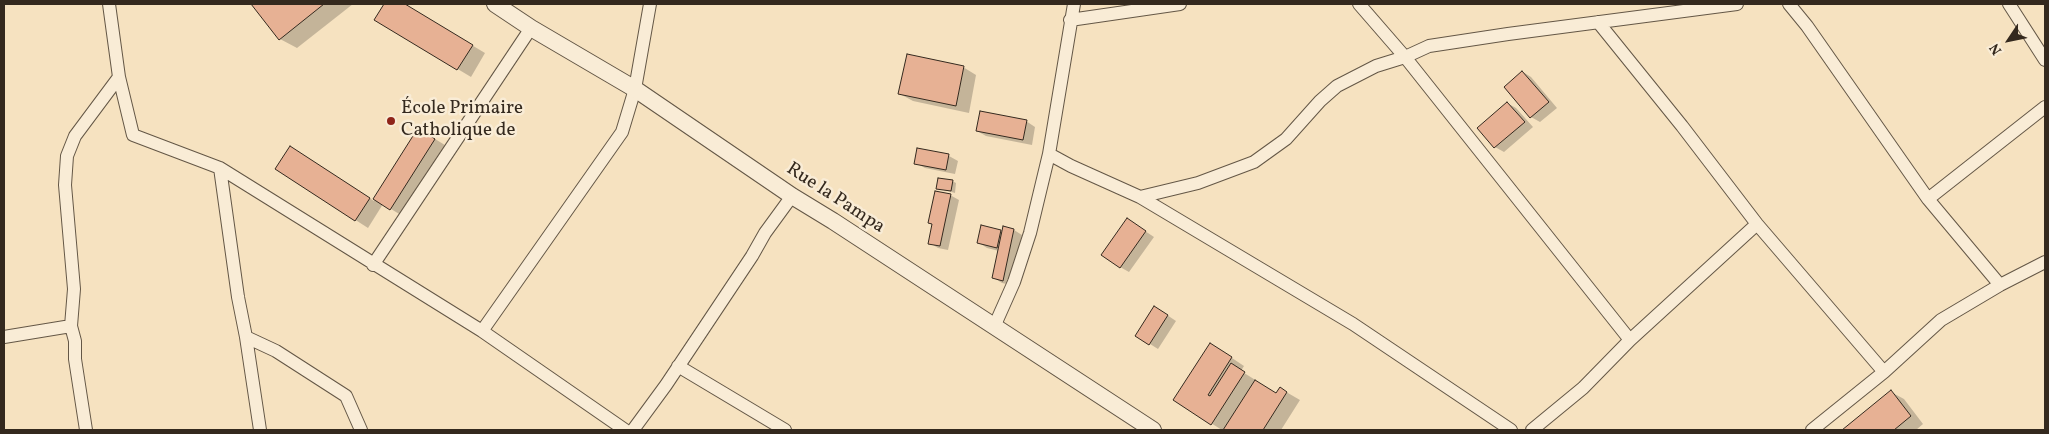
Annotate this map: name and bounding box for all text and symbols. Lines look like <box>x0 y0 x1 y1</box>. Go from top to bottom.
north arrow <box>1984 15 2034 65</box>
text: N <box>1985 39 2007 58</box>
place label: École Primaire Catholique de <box>401 99 523 143</box>
marker: École Primaire Catholique de <box>385 115 397 127</box>
street label: Rue la Pampa <box>781 159 889 239</box>

